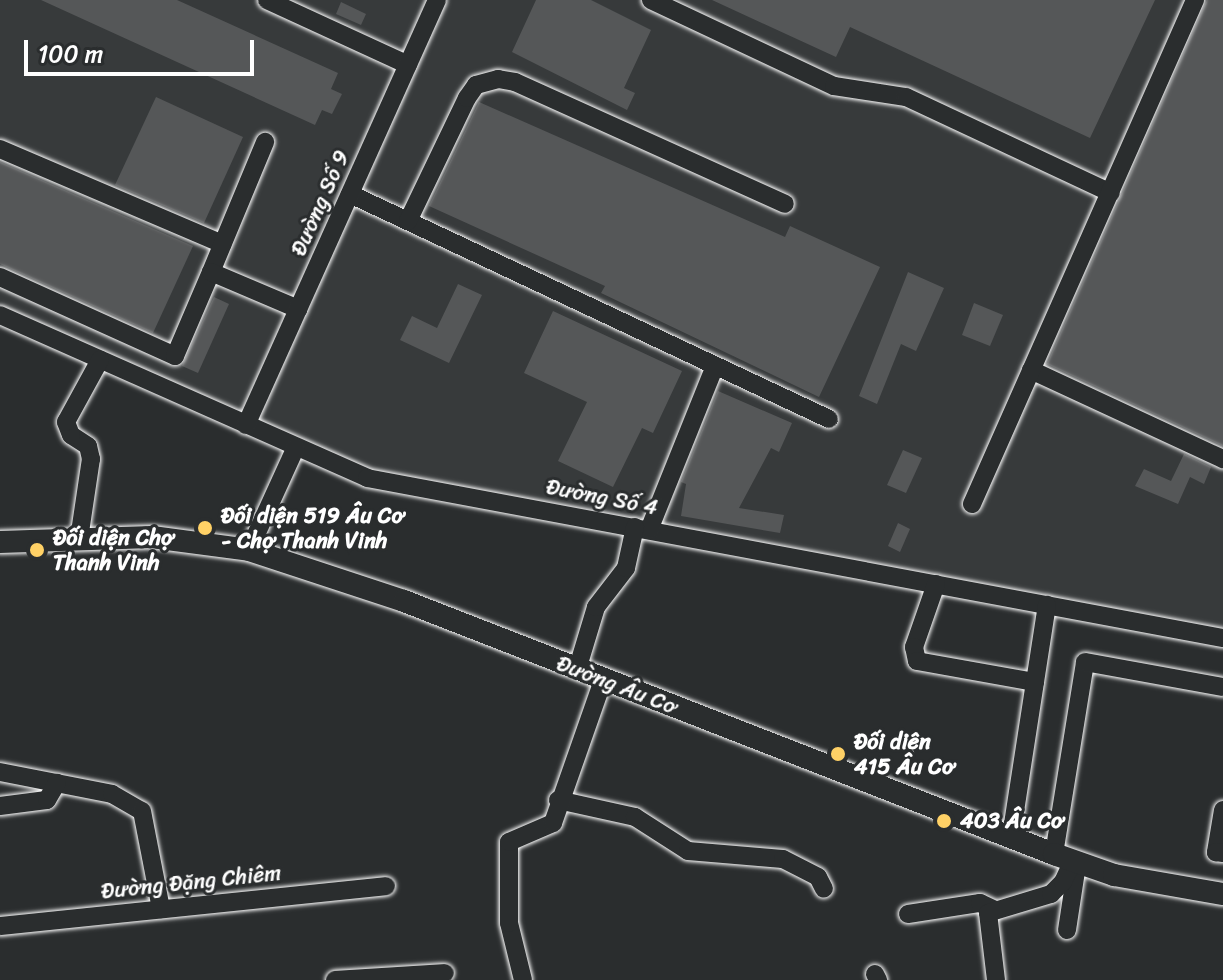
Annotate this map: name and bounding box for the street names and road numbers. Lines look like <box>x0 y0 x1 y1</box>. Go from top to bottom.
street label: Đường Số 9 <box>285 146 355 260</box>
street label: Đường Số 4 <box>544 473 660 521</box>
street label: Đường Âu Cơ <box>553 650 681 720</box>
street label: Đường Đặng Chiêm <box>100 859 282 905</box>

